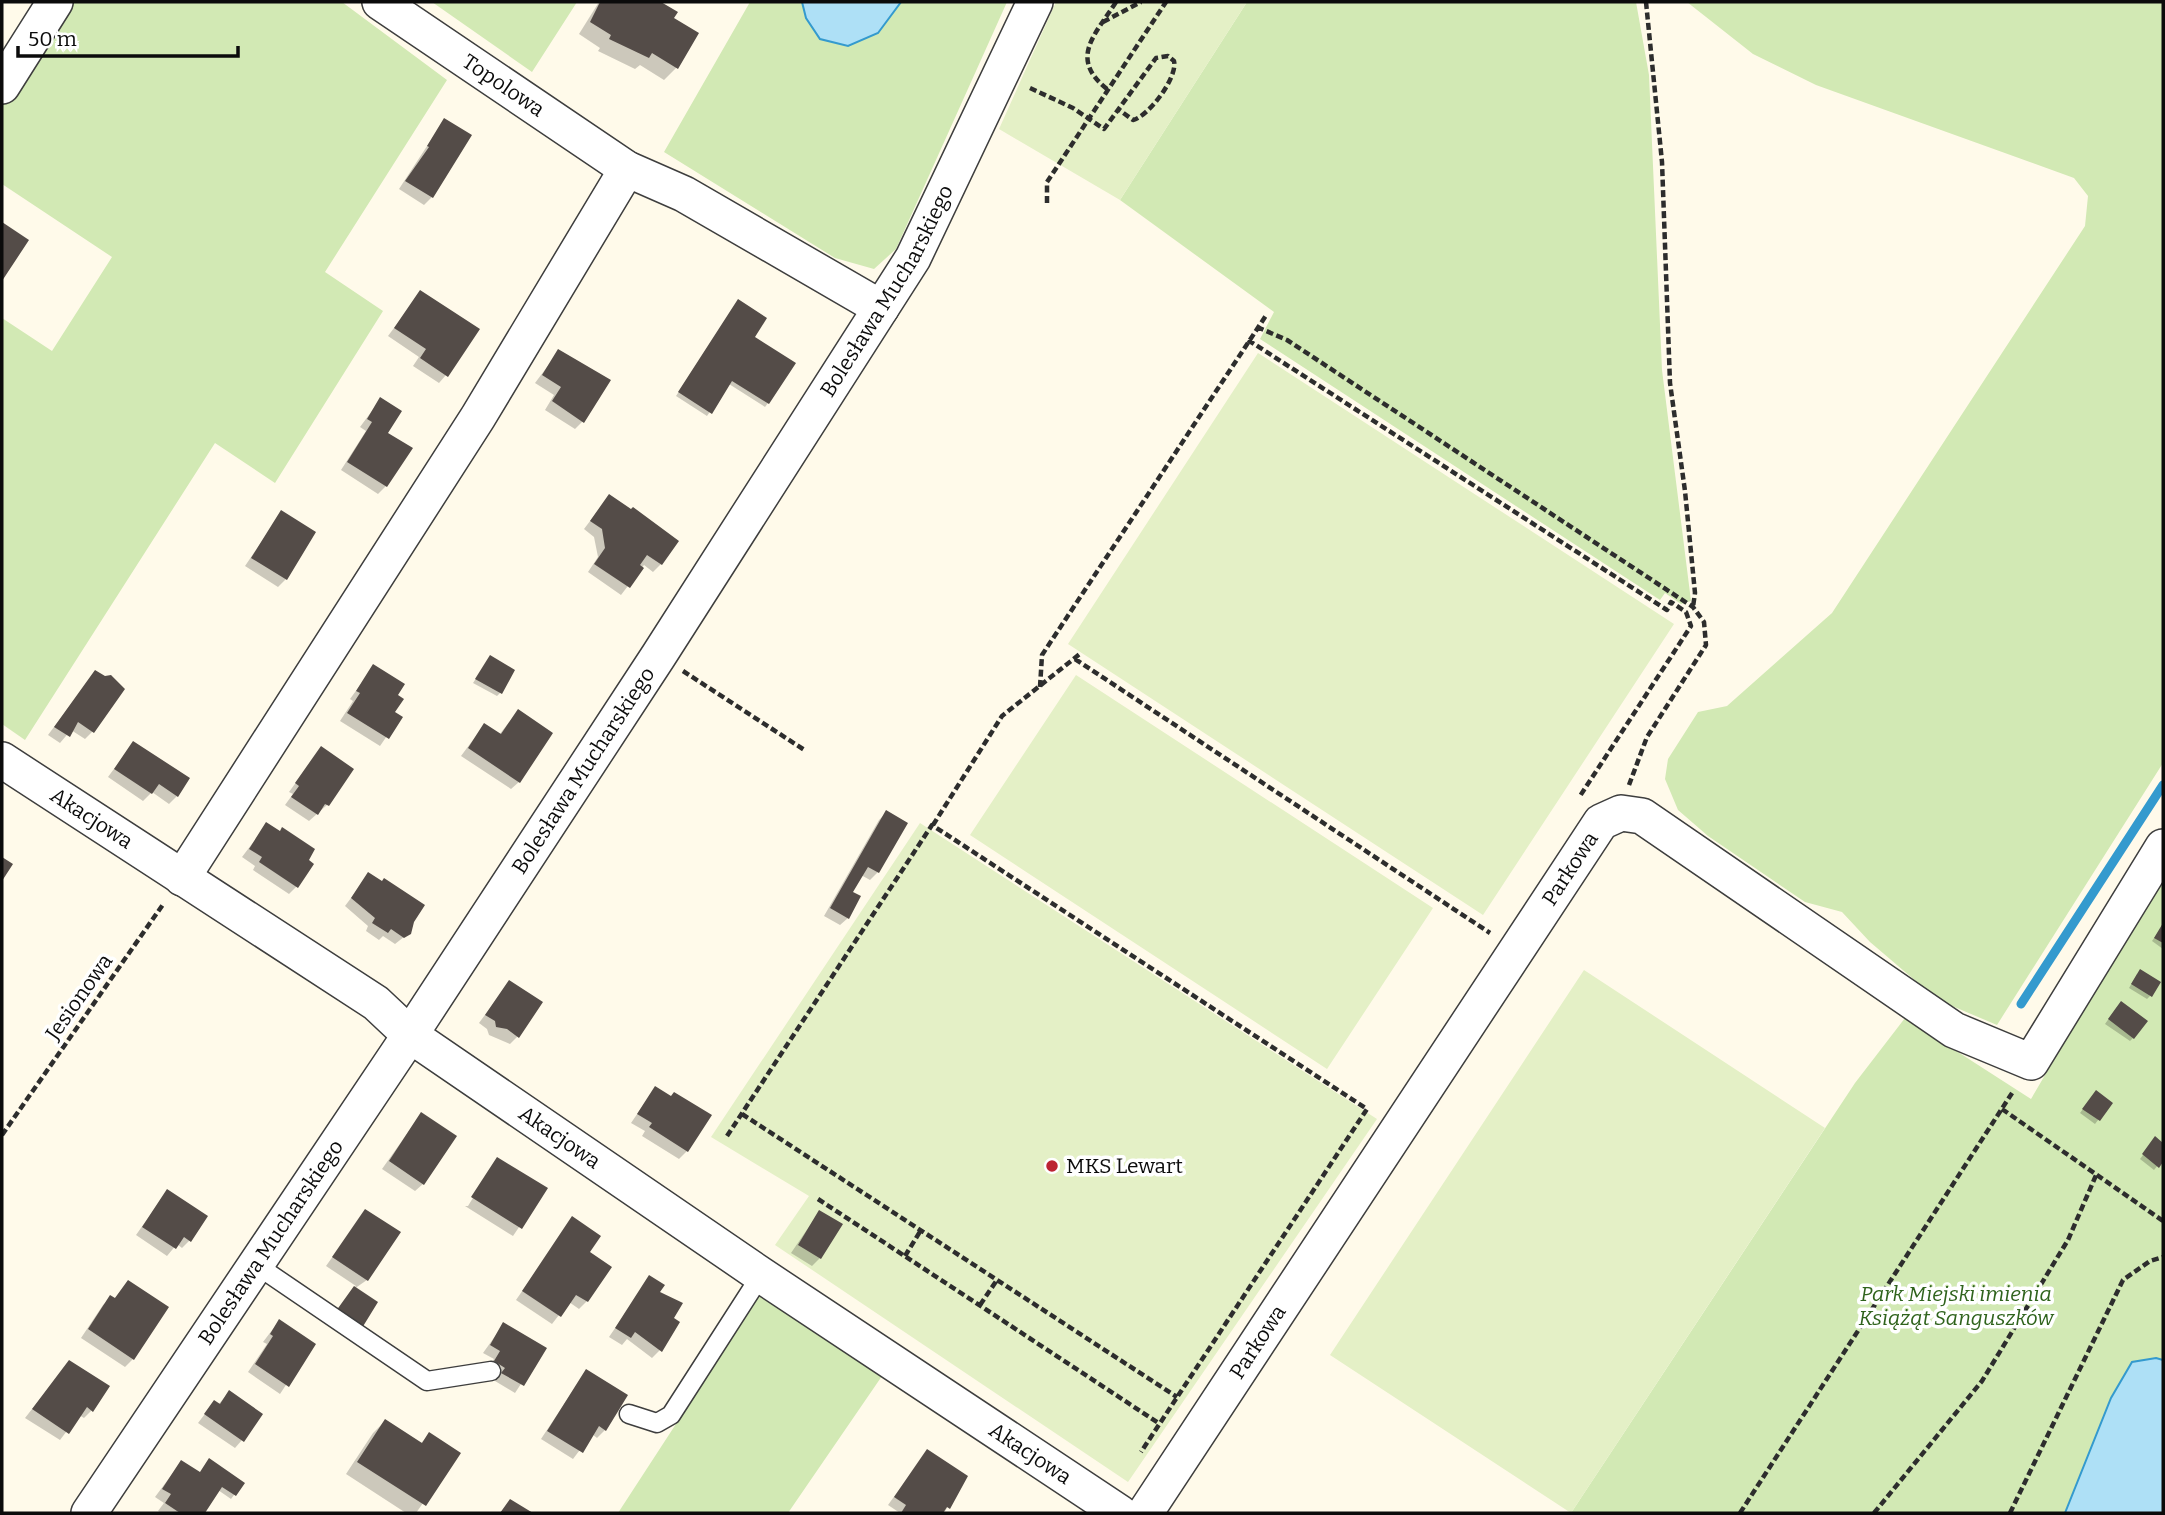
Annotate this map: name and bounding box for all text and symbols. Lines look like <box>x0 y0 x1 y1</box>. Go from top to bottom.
scale bar <box>18 14 238 58</box>
text: 50 m <box>28 26 77 52</box>
street label: Topolowa <box>457 48 550 123</box>
street label: Bolesława Mucharskiego <box>815 181 959 402</box>
street label: Bolesława Mucharskiego <box>506 662 660 879</box>
street label: Akacjowa <box>46 782 138 855</box>
street label: Parkowa <box>1536 826 1604 911</box>
street label: Jesionowa <box>39 948 118 1046</box>
street label: Akacjowa <box>514 1100 606 1175</box>
street label: Bolesława Mucharskiego <box>193 1135 349 1350</box>
place label: MKS Lewart <box>1066 1153 1183 1179</box>
marker: MKS Lewart <box>1044 1158 1060 1174</box>
park label: Park Miejski imienia Książąt Sanguszków <box>1858 1281 2055 1331</box>
street label: Parkowa <box>1224 1300 1292 1384</box>
street label: Akacjowa <box>984 1417 1077 1490</box>

